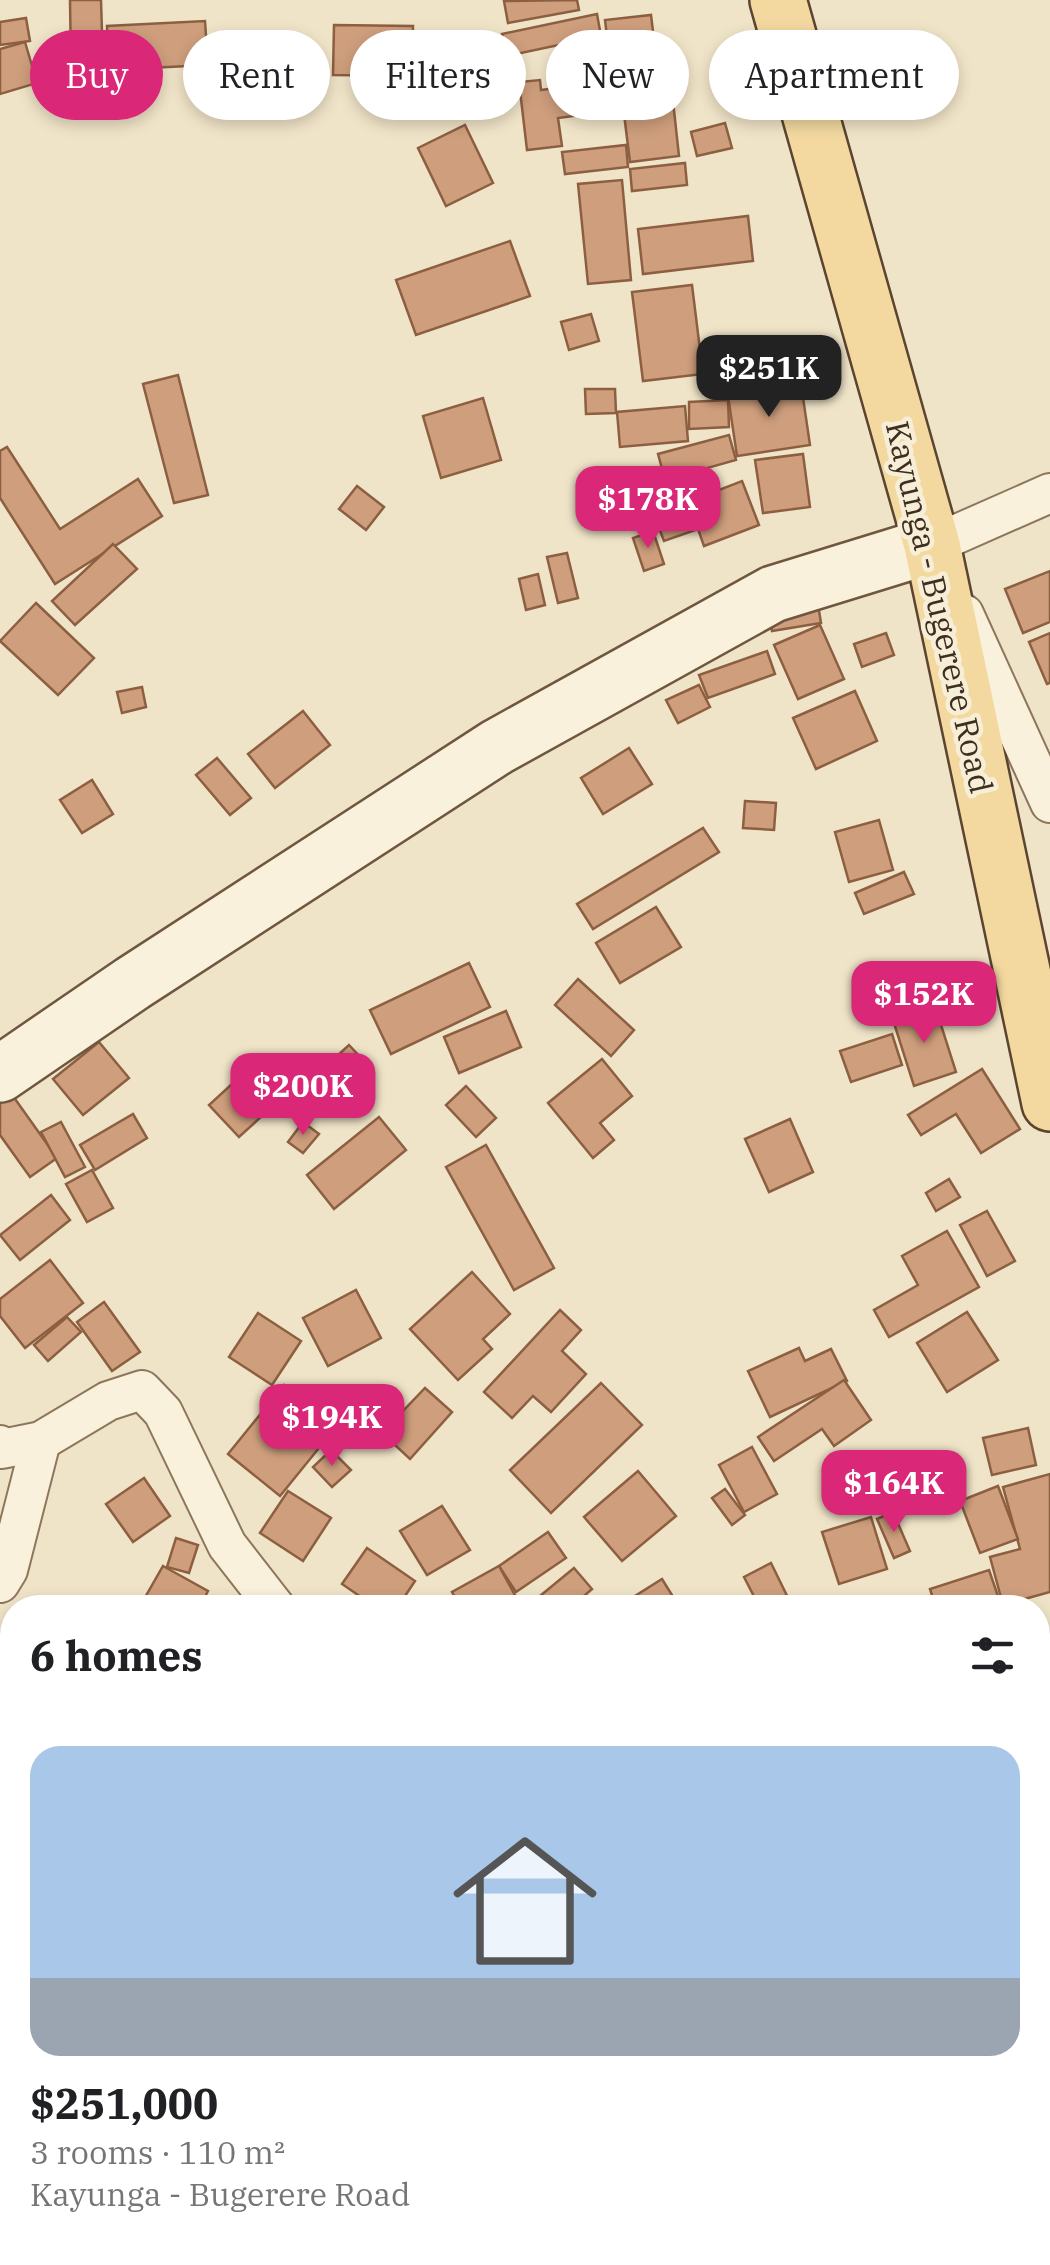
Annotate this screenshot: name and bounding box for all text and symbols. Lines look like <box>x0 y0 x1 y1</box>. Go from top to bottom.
chip: Buy <box>30 30 163 120</box>
chip: Rent <box>183 30 330 120</box>
chip: Filters <box>350 30 526 120</box>
chip: New <box>546 30 689 120</box>
chip: Apartment <box>709 30 959 120</box>
pin: $251K <box>699 335 839 420</box>
text: $251K <box>718 346 820 388</box>
street label: Kayunga - Bugerere Road <box>877 417 1003 797</box>
pin: $178K <box>578 466 718 551</box>
text: $178K <box>597 477 699 519</box>
pin: $152K <box>854 961 994 1046</box>
text: $152K <box>873 972 975 1014</box>
pin: $200K <box>233 1053 373 1138</box>
text: $200K <box>252 1064 354 1106</box>
pin: $194K <box>262 1384 402 1469</box>
text: $194K <box>281 1395 383 1437</box>
pin: $164K <box>824 1450 964 1535</box>
text: $164K <box>843 1461 945 1503</box>
text: 6 homes <box>30 1628 203 1683</box>
icon: filters <box>965 1628 1020 1683</box>
icon: home <box>435 1811 615 1991</box>
text: $251,000 <box>30 2076 218 2131</box>
text: 3 rooms · 110 m² <box>30 2131 285 2173</box>
text: Kayunga - Bugerere Road <box>30 2173 411 2215</box>

